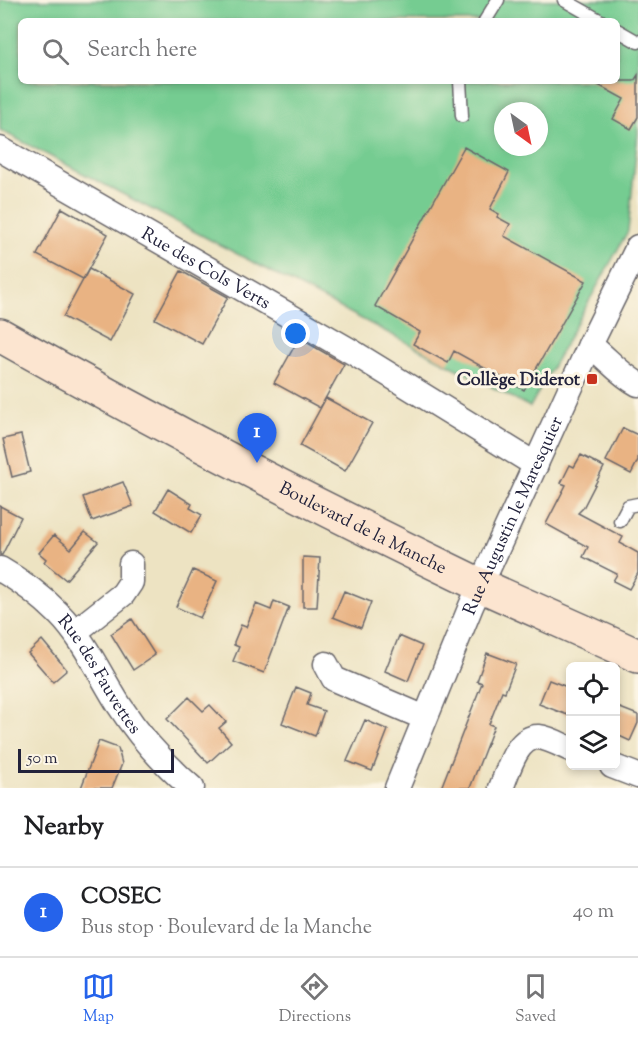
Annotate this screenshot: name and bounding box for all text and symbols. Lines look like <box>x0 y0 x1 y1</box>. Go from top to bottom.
search box <box>18 18 620 84</box>
icon: search <box>39 35 72 68</box>
text: Search here <box>87 35 197 67</box>
north arrow <box>494 102 548 156</box>
street label: Rue des Cols Verts <box>136 222 275 317</box>
your location <box>281 319 310 348</box>
place label: Collège Diderot <box>457 368 581 394</box>
marker: Collège Diderot <box>585 372 599 386</box>
street label: Rue Augustin le Maresquier <box>458 412 571 619</box>
pin: 1 <box>238 414 276 463</box>
street label: Boulevard de la Manche <box>274 476 451 582</box>
street label: Rue des Fauvettes <box>50 610 146 740</box>
map controls <box>566 662 620 770</box>
button: locate <box>566 662 620 716</box>
button: layers <box>566 716 620 770</box>
scale bar <box>18 746 174 774</box>
text: 50 m <box>27 748 58 771</box>
text: Nearby <box>24 809 104 846</box>
text: COSEC <box>81 882 162 914</box>
text: 1 <box>40 898 47 927</box>
text: 40 m <box>573 898 614 927</box>
text: Bus stop · Boulevard de la Manche <box>81 914 372 943</box>
tab: Map <box>82 970 115 1029</box>
tab: Directions <box>279 970 351 1029</box>
tab: Saved <box>515 970 556 1029</box>

